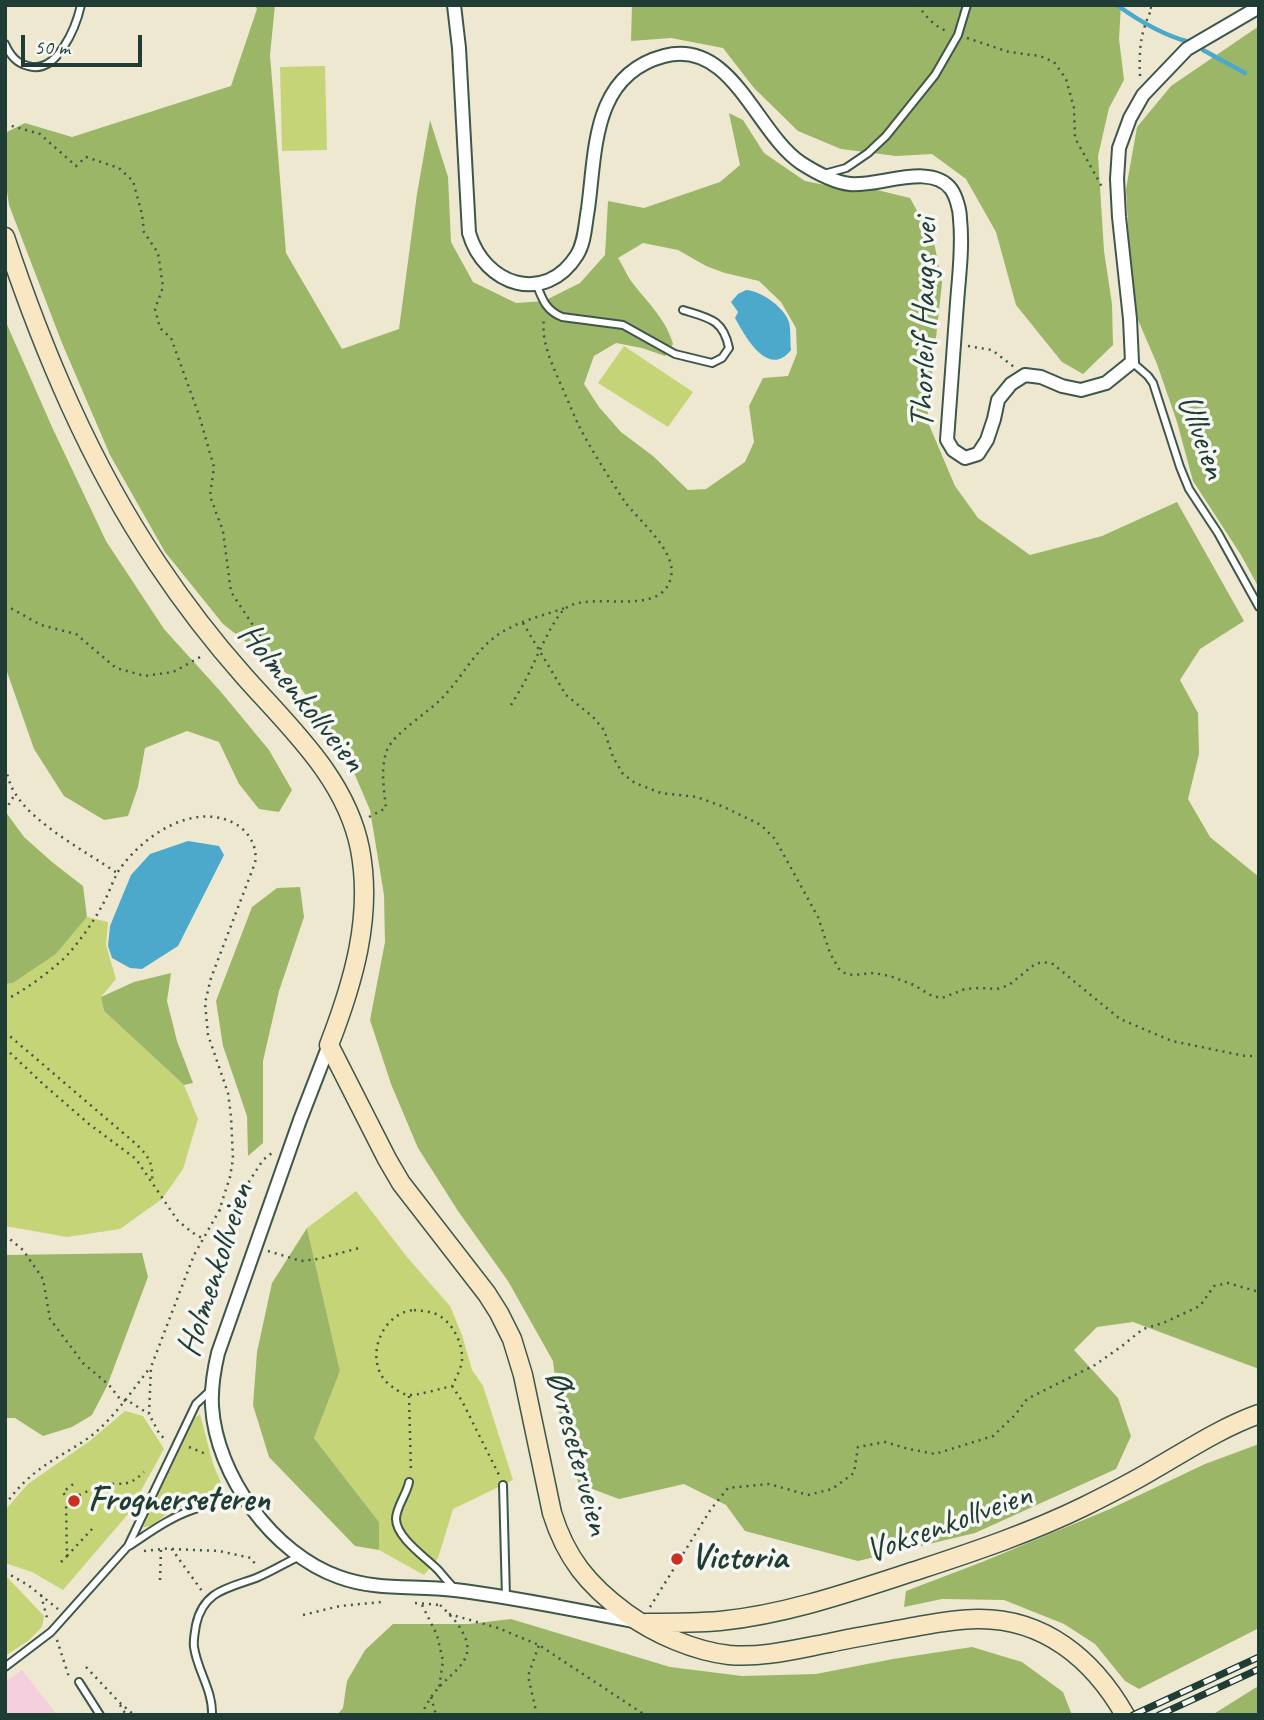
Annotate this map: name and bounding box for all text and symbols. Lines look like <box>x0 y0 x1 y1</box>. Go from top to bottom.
scale bar <box>24 21 145 65</box>
text: 50 m <box>34 34 70 60</box>
street label: Thorleif Haugs vei <box>902 217 948 429</box>
street label: Ullveien <box>1166 389 1236 485</box>
street label: Holmenkollveien <box>228 615 374 781</box>
street label: Holmenkollveien <box>168 1178 264 1362</box>
street label: Øvreseterveien <box>535 1366 619 1540</box>
street label: Voksenkollveien <box>860 1475 1038 1573</box>
place label: Frognerseteren <box>88 1480 270 1522</box>
marker: Frognerseteren <box>66 1493 82 1509</box>
place label: Victoria <box>691 1538 787 1580</box>
marker: Victoria <box>669 1551 685 1567</box>

